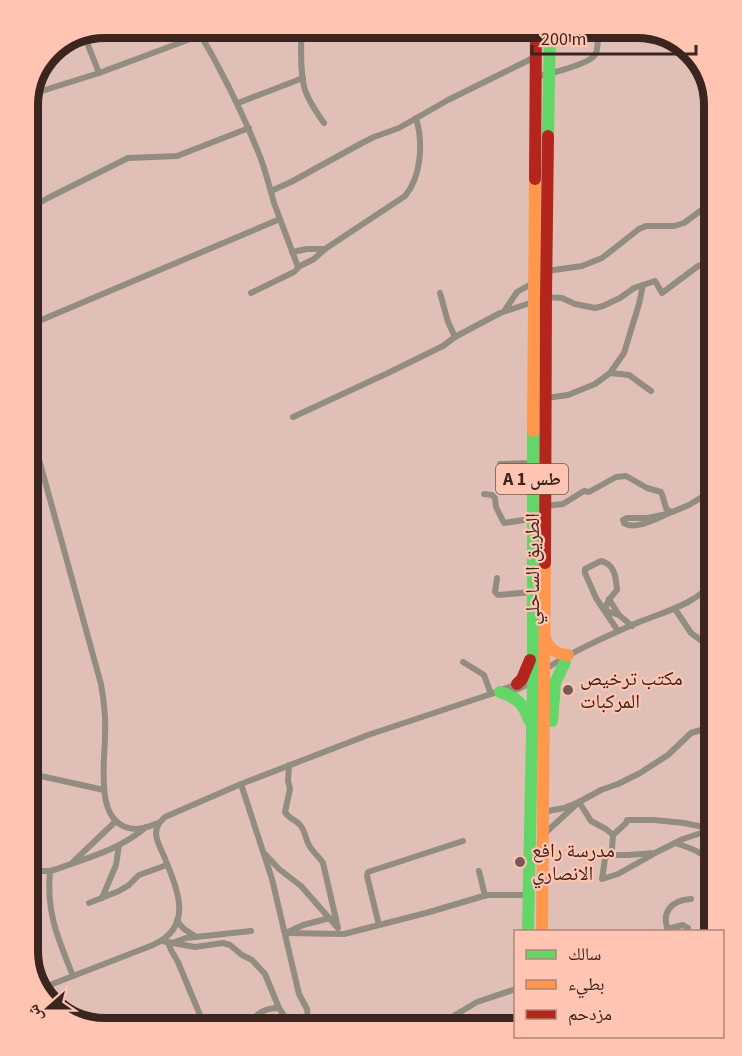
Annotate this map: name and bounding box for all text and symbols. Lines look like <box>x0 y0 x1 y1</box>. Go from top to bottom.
scale bar <box>532 18 696 56</box>
text: 200 m <box>541 27 586 52</box>
road number: A 1 طس <box>496 464 568 494</box>
street label: الطريق الساحلي <box>519 513 548 625</box>
place label: مكتب ترخيص المركبات <box>580 665 683 716</box>
marker: مكتب ترخيص المركبات <box>561 683 575 697</box>
place label: مدرسة رافع الانصاري <box>532 837 615 889</box>
marker: مدرسة رافع الانصاري <box>513 855 527 869</box>
legend <box>514 930 724 1038</box>
text: سالك <box>568 942 601 967</box>
text: بطيء <box>568 972 605 999</box>
north arrow <box>18 978 78 1038</box>
text: ش <box>22 1001 48 1025</box>
text: مزدحم <box>568 1002 612 1027</box>

